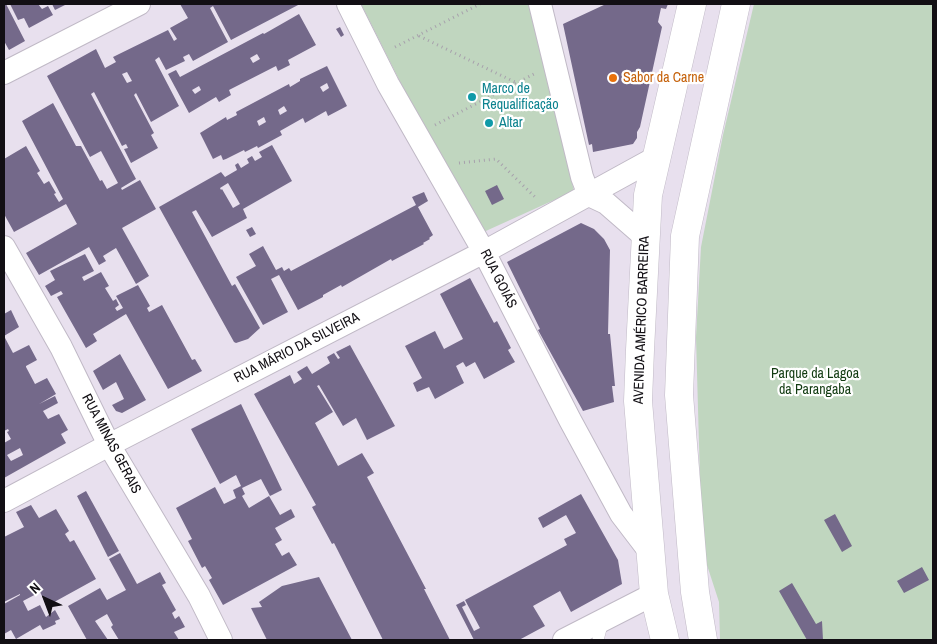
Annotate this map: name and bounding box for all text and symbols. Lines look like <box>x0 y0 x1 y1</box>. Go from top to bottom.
place label: Sabor da Carne <box>623 70 704 86</box>
marker: Sabor da Carne <box>607 72 619 84</box>
place label: Marco de Requalificação <box>482 81 559 114</box>
marker: Marco de Requalificação <box>466 91 478 103</box>
place label: Altar <box>499 115 523 131</box>
marker: Altar <box>483 117 495 129</box>
street label: AVENIDA AMÉRICO BARREIRA <box>631 236 653 404</box>
street label: RUA GOIÁS <box>476 247 520 311</box>
street label: RUA MÁRIO DA SILVEIRA <box>232 309 362 387</box>
park label: Parque da Lagoa da Parangaba <box>771 366 859 398</box>
street label: RUA MINAS GERAIS <box>78 391 144 497</box>
north arrow <box>20 574 70 624</box>
text: N <box>26 579 44 597</box>

